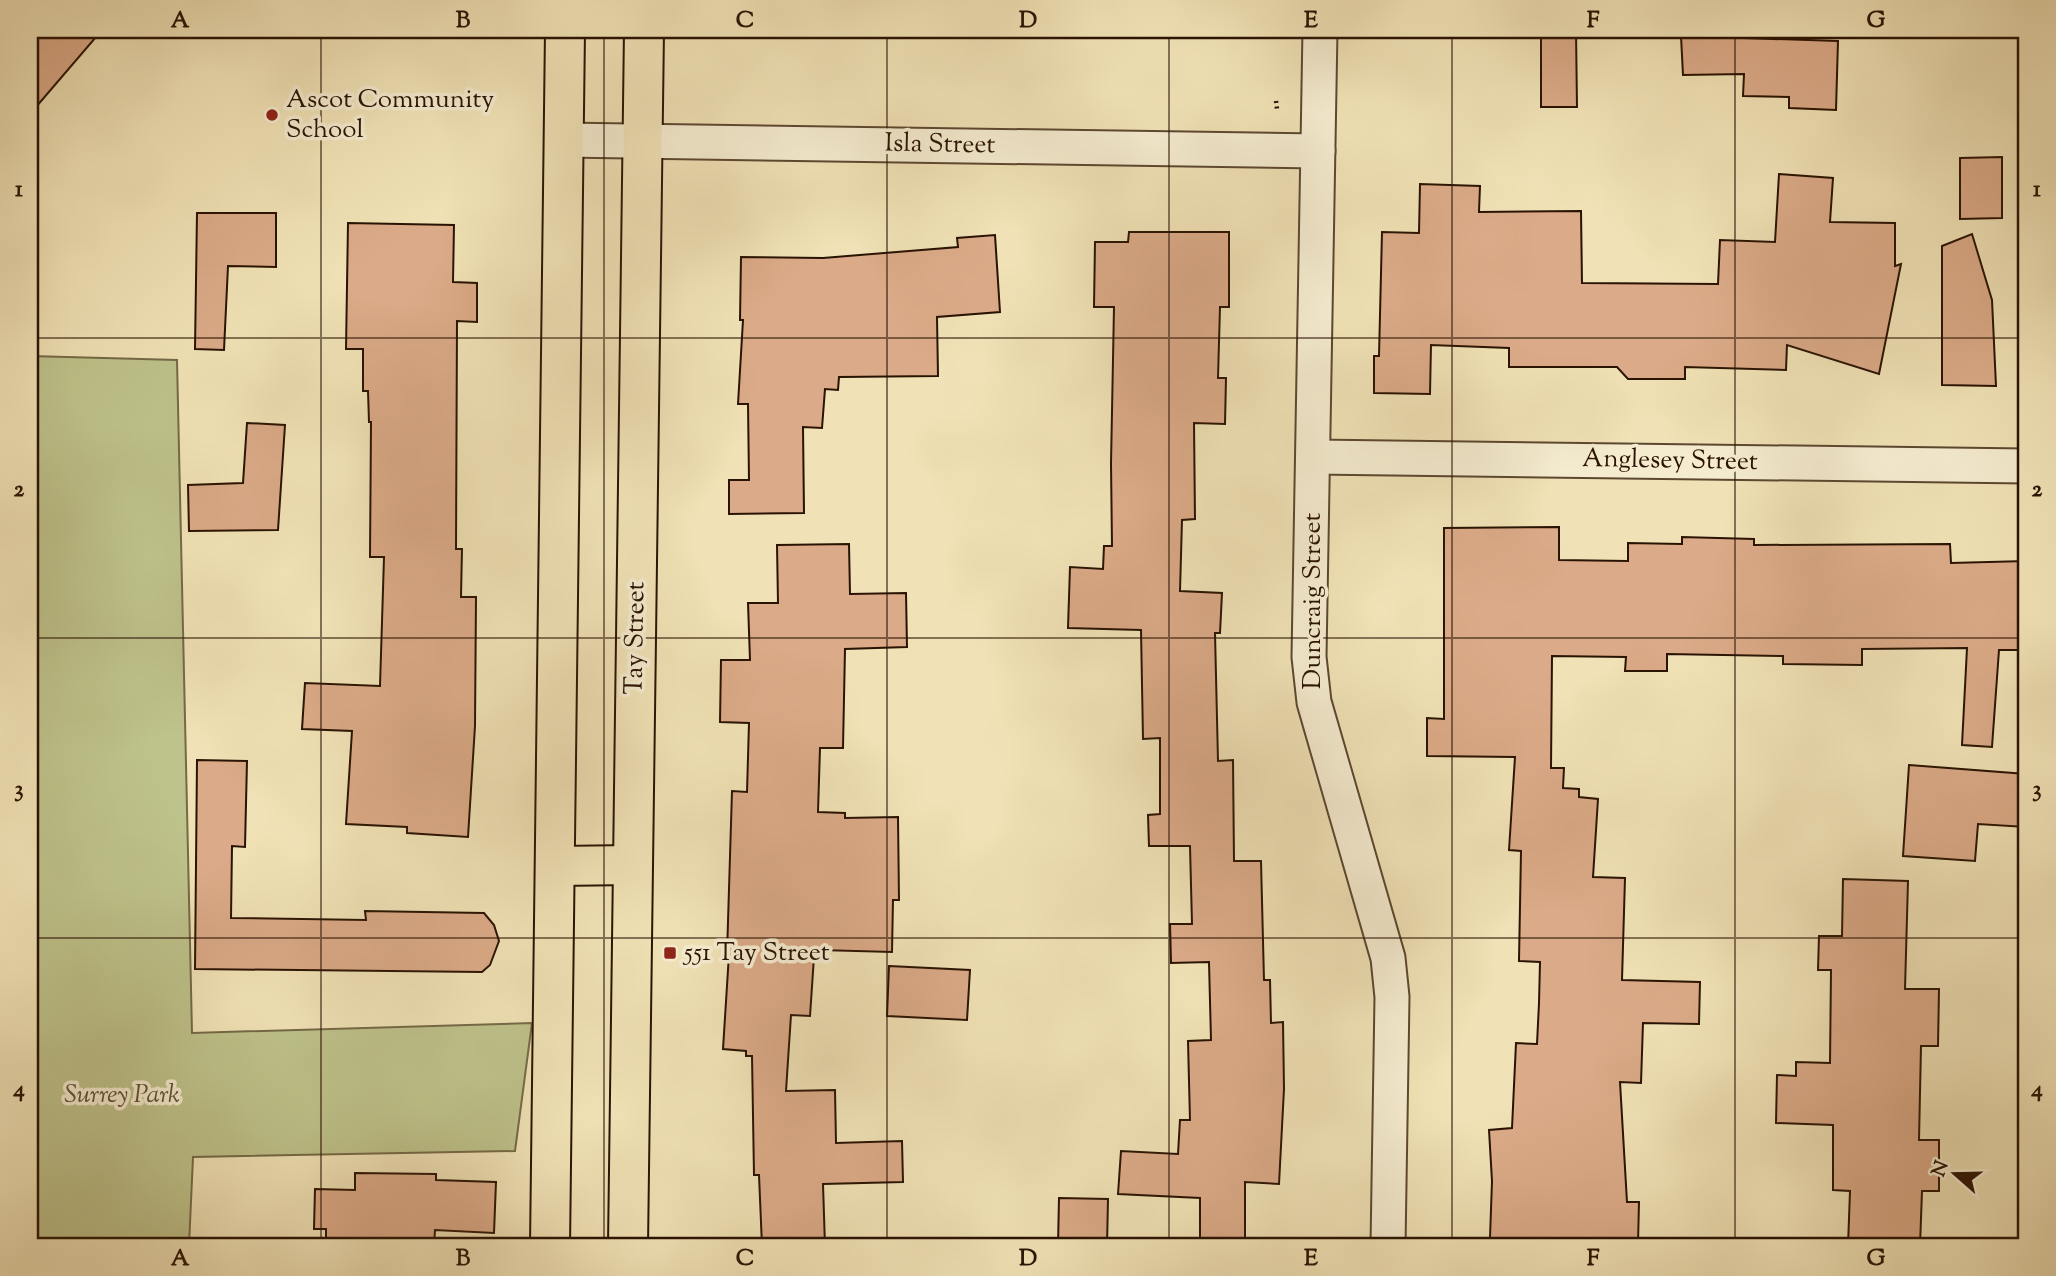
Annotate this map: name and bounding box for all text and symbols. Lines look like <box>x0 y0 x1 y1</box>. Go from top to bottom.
text: A <box>171 5 190 38</box>
text: B <box>456 5 471 38</box>
text: C <box>736 5 754 38</box>
text: D <box>1019 5 1037 38</box>
text: E <box>1304 5 1318 38</box>
text: F <box>1587 5 1600 38</box>
text: G <box>1867 5 1886 38</box>
place label: Ascot Community School <box>286 82 494 149</box>
marker: Ascot Community School <box>264 107 280 123</box>
street label: Isla Street <box>884 126 996 164</box>
text: 1 <box>15 174 23 207</box>
text: 1 <box>2033 174 2041 207</box>
street label: Anglesey Street <box>1582 441 1758 481</box>
text: 2 <box>14 474 25 507</box>
text: 2 <box>2032 474 2043 507</box>
street label: Duncraig Street <box>1295 513 1332 689</box>
street label: Tay Street <box>617 581 655 695</box>
text: 3 <box>14 774 24 807</box>
text: 3 <box>2032 774 2042 807</box>
place label: 551 Tay Street <box>682 935 830 972</box>
marker: 551 Tay Street <box>662 945 678 961</box>
text: 4 <box>12 1074 25 1107</box>
text: 4 <box>2030 1074 2043 1107</box>
park label: Surrey Park <box>64 1077 180 1114</box>
north arrow <box>1920 1140 1990 1210</box>
text: N <box>1926 1157 1957 1181</box>
text: A <box>171 1243 190 1276</box>
text: B <box>456 1243 471 1276</box>
text: C <box>736 1243 754 1276</box>
text: D <box>1019 1243 1037 1276</box>
text: E <box>1304 1243 1318 1276</box>
text: F <box>1587 1243 1600 1276</box>
text: G <box>1867 1243 1886 1276</box>

